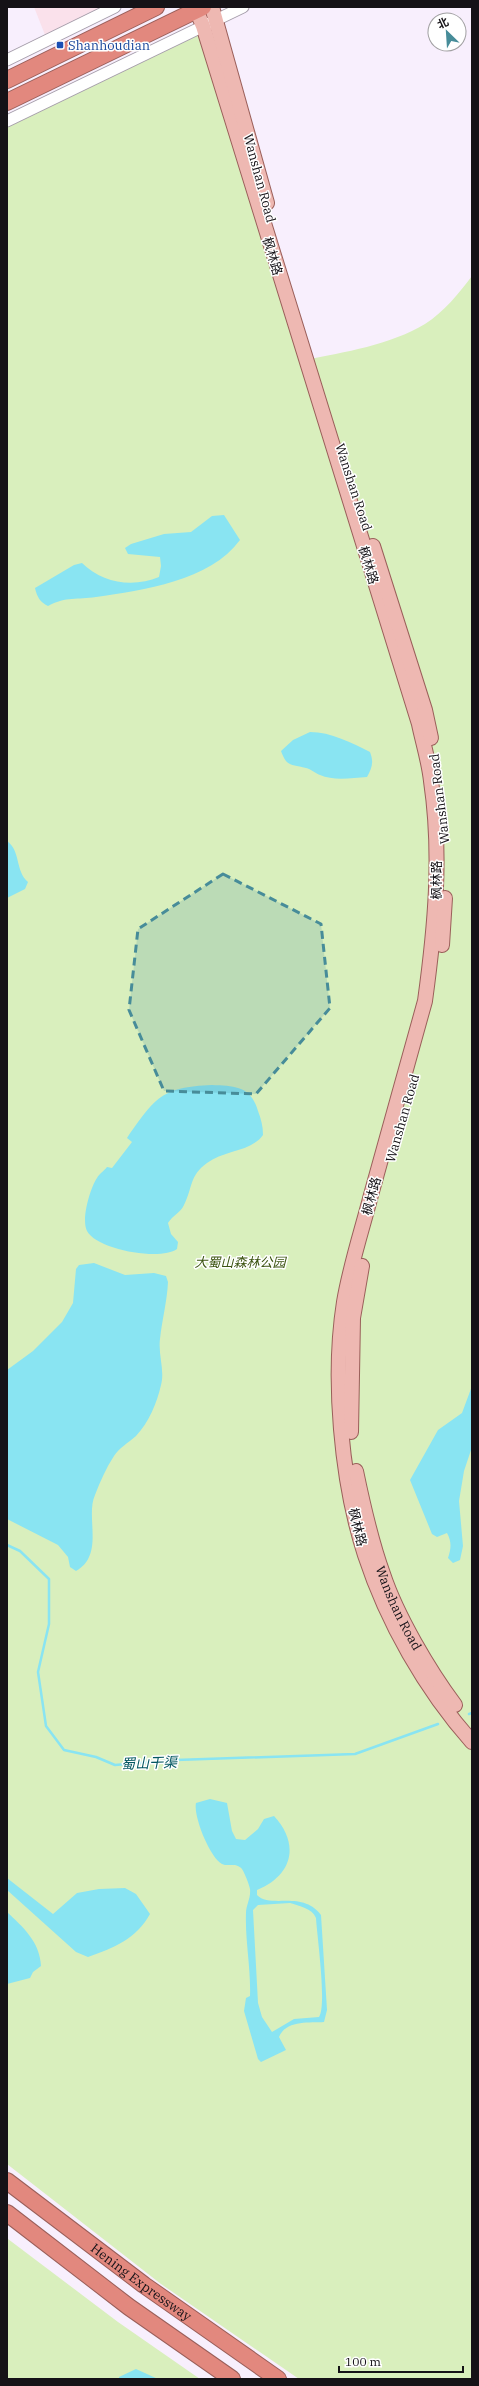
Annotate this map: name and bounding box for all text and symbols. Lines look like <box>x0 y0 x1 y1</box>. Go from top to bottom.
north arrow <box>427 12 467 52</box>
text: 北 <box>435 14 451 32</box>
place label: Shanhoudian <box>68 37 150 54</box>
marker: Shanhoudian <box>55 40 65 50</box>
street label: Wanshan Road <box>240 132 280 224</box>
street label: 枫林路 <box>259 235 286 277</box>
street label: Wanshan Road <box>331 441 376 533</box>
street label: 枫林路 <box>355 544 382 586</box>
street label: Wanshan Road <box>425 753 453 845</box>
street label: 枫林路 <box>428 860 445 900</box>
street label: Wanshan Road <box>382 1072 423 1164</box>
street label: 枫林路 <box>358 1175 385 1217</box>
park label: 大蜀山森林公园 <box>194 1254 287 1271</box>
street label: 枫林路 <box>345 1506 370 1548</box>
street label: Wanshan Road <box>372 1564 425 1654</box>
water label: 蜀山干渠 <box>121 1753 179 1773</box>
street label: Hening Expressway <box>87 2240 195 2325</box>
scale bar <box>339 2348 463 2374</box>
text: 100 m <box>345 2354 381 2369</box>

